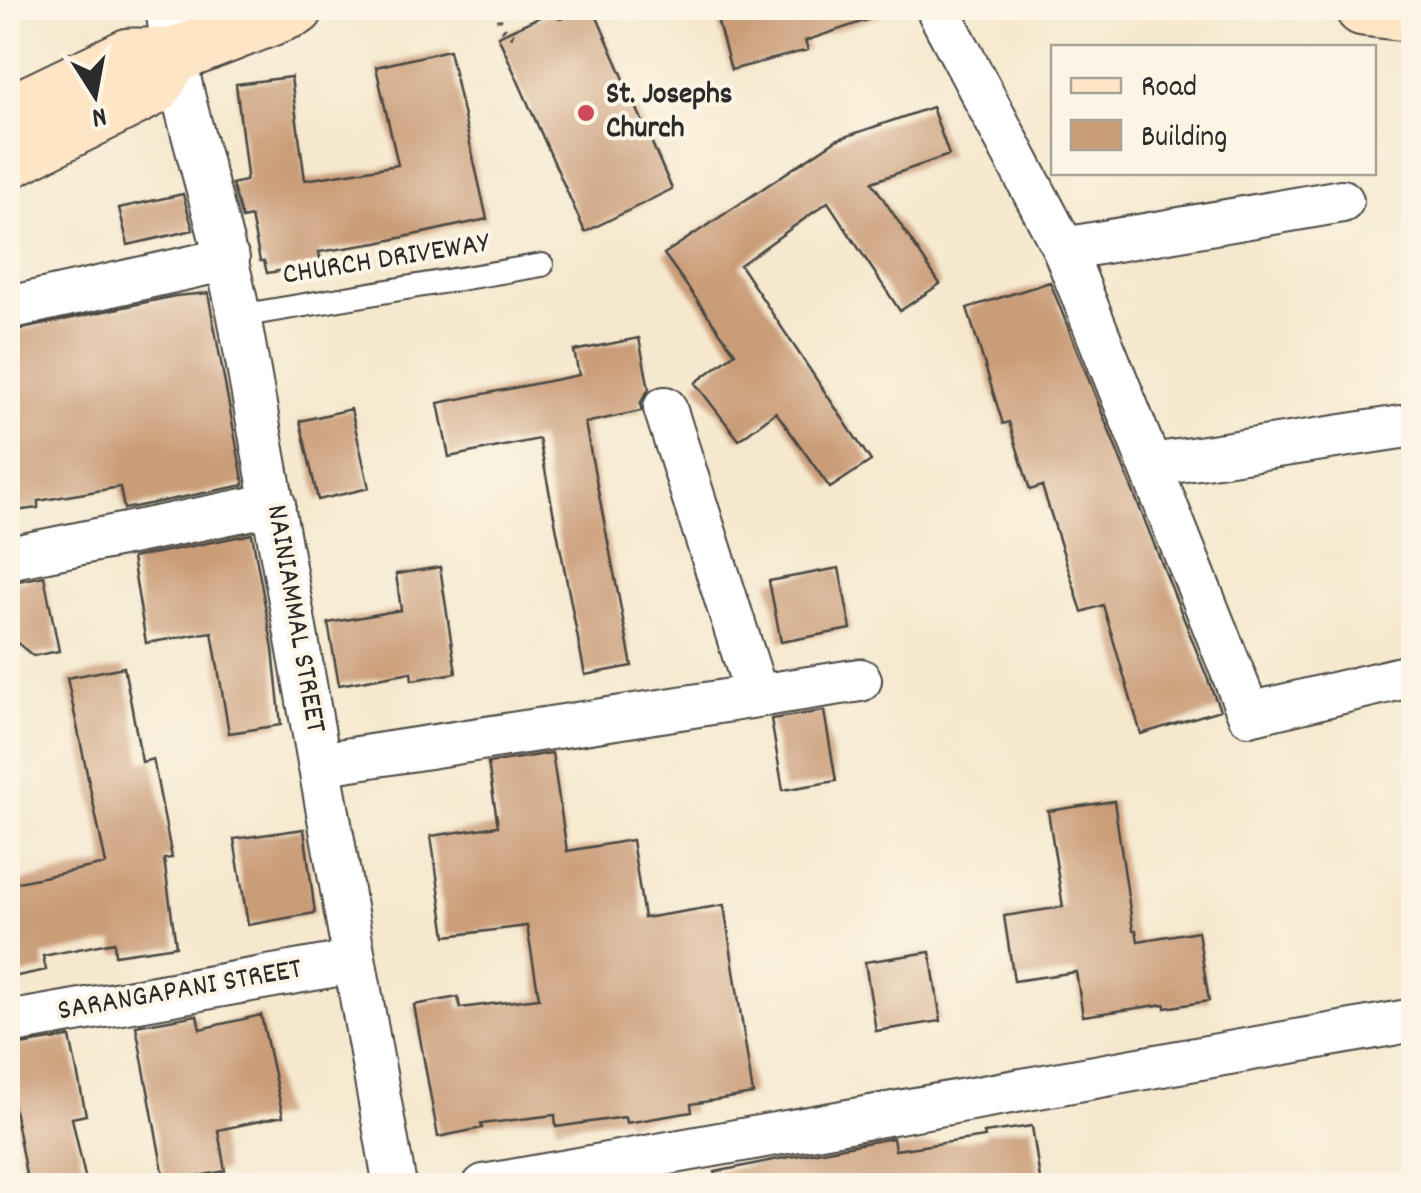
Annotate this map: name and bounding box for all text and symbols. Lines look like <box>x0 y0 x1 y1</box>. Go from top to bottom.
north arrow <box>45 45 145 145</box>
legend <box>1051 45 1376 175</box>
text: Road <box>1141 68 1197 111</box>
place label: St. Josephs Church <box>606 75 732 152</box>
text: N <box>88 94 109 136</box>
marker: St. Josephs Church <box>575 102 597 124</box>
text: Building <box>1141 118 1227 161</box>
street label: CHURCH DRIVEWAY <box>280 223 493 299</box>
street label: NAINIAMMAL STREET <box>253 502 335 736</box>
street label: SARANGAPANI STREET <box>55 949 305 1035</box>

